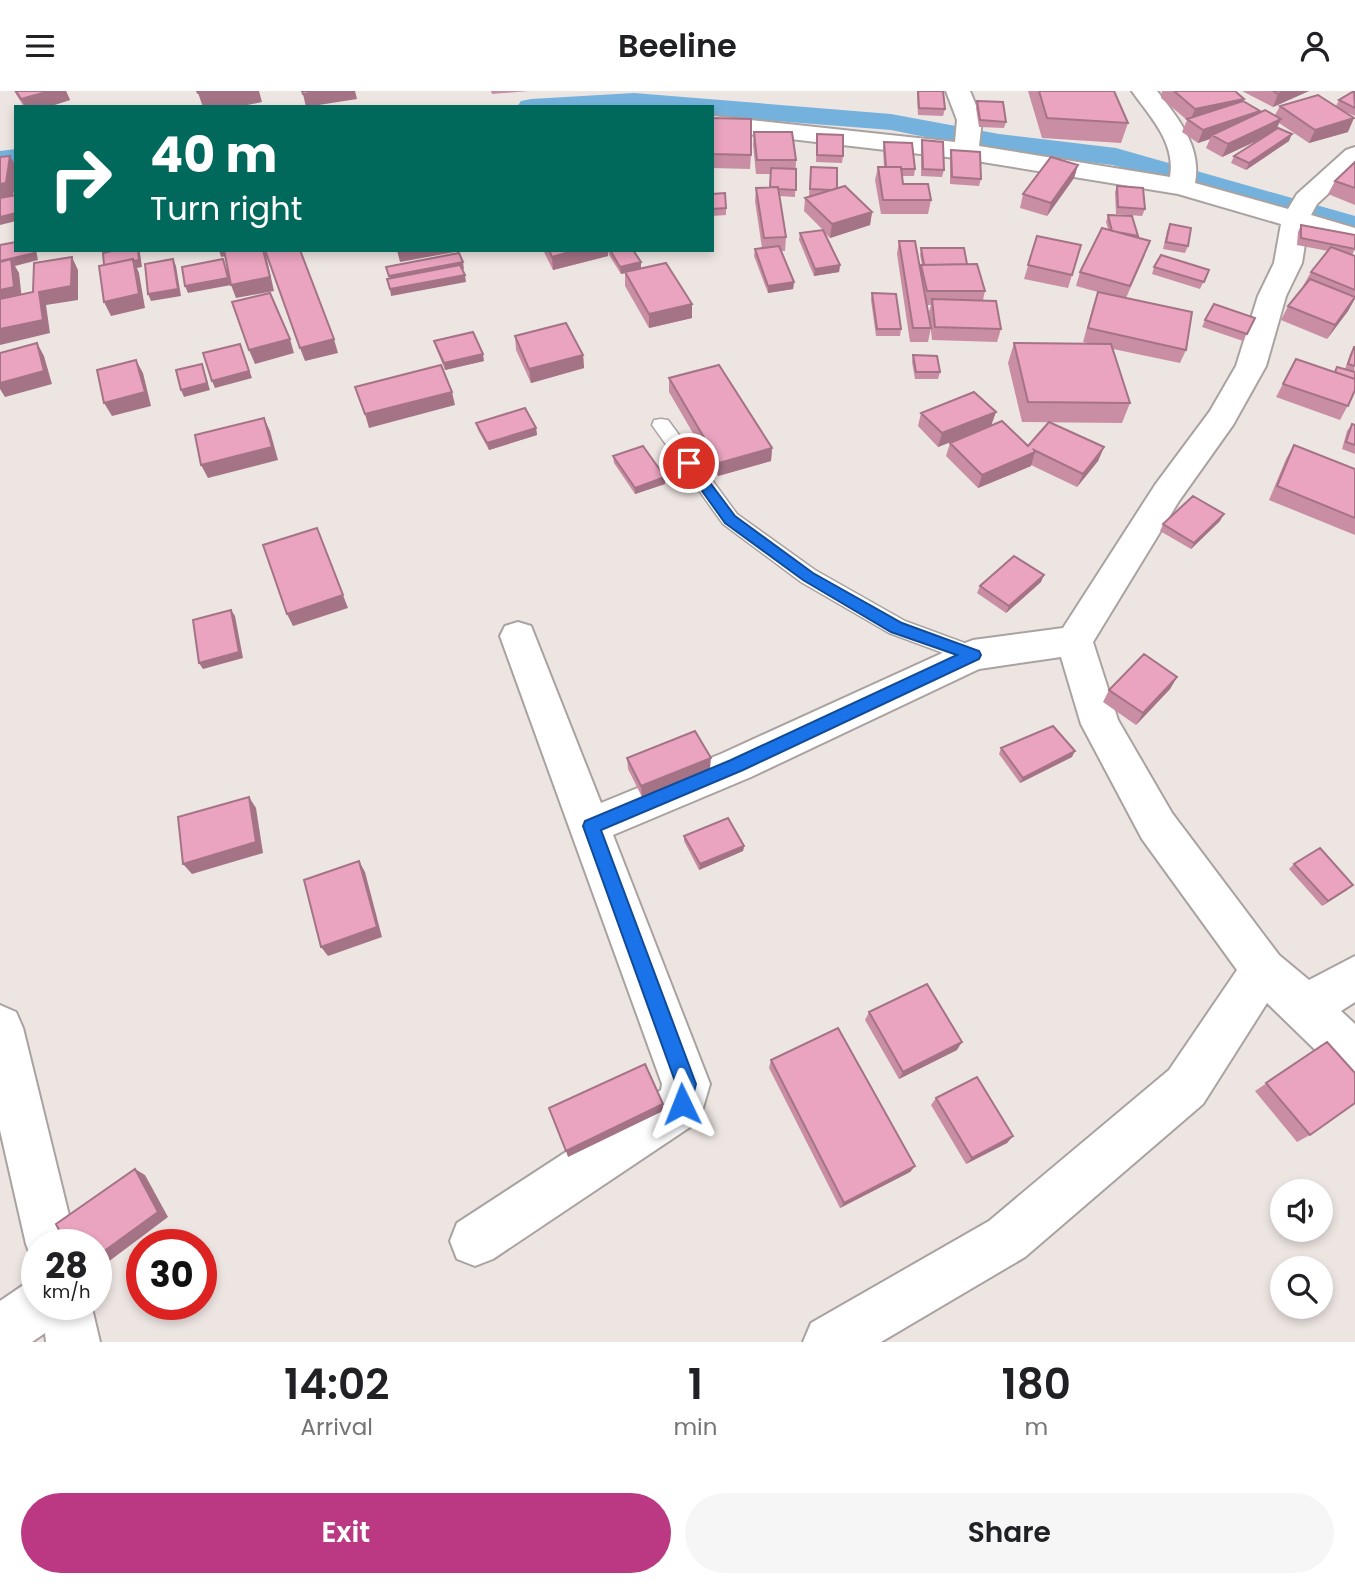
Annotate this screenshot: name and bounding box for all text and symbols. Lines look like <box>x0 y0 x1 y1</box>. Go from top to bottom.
text: Beeline <box>618 23 737 68</box>
icon: menu <box>21 27 59 65</box>
icon: person <box>1296 27 1334 65</box>
text: 40 m <box>150 121 277 189</box>
icon: right <box>35 133 126 224</box>
text: Turn right <box>150 186 302 231</box>
pin <box>659 433 719 493</box>
icon: arrive <box>670 444 708 482</box>
position arrow <box>645 1067 719 1141</box>
map controls <box>1270 1179 1333 1319</box>
button: sound <box>1270 1179 1333 1242</box>
speed limit sign: 30 <box>126 1229 217 1320</box>
text: 28 <box>45 1241 88 1290</box>
button: search <box>1270 1256 1333 1319</box>
text: km/h <box>43 1279 90 1304</box>
text: 14:02 <box>284 1355 389 1414</box>
text: 1 <box>688 1355 703 1414</box>
text: 180 <box>1002 1355 1071 1414</box>
text: Arrival <box>300 1411 373 1443</box>
text: min <box>673 1411 718 1443</box>
text: m <box>1024 1411 1048 1443</box>
button: Exit <box>21 1493 671 1573</box>
button: Share <box>685 1493 1334 1573</box>

